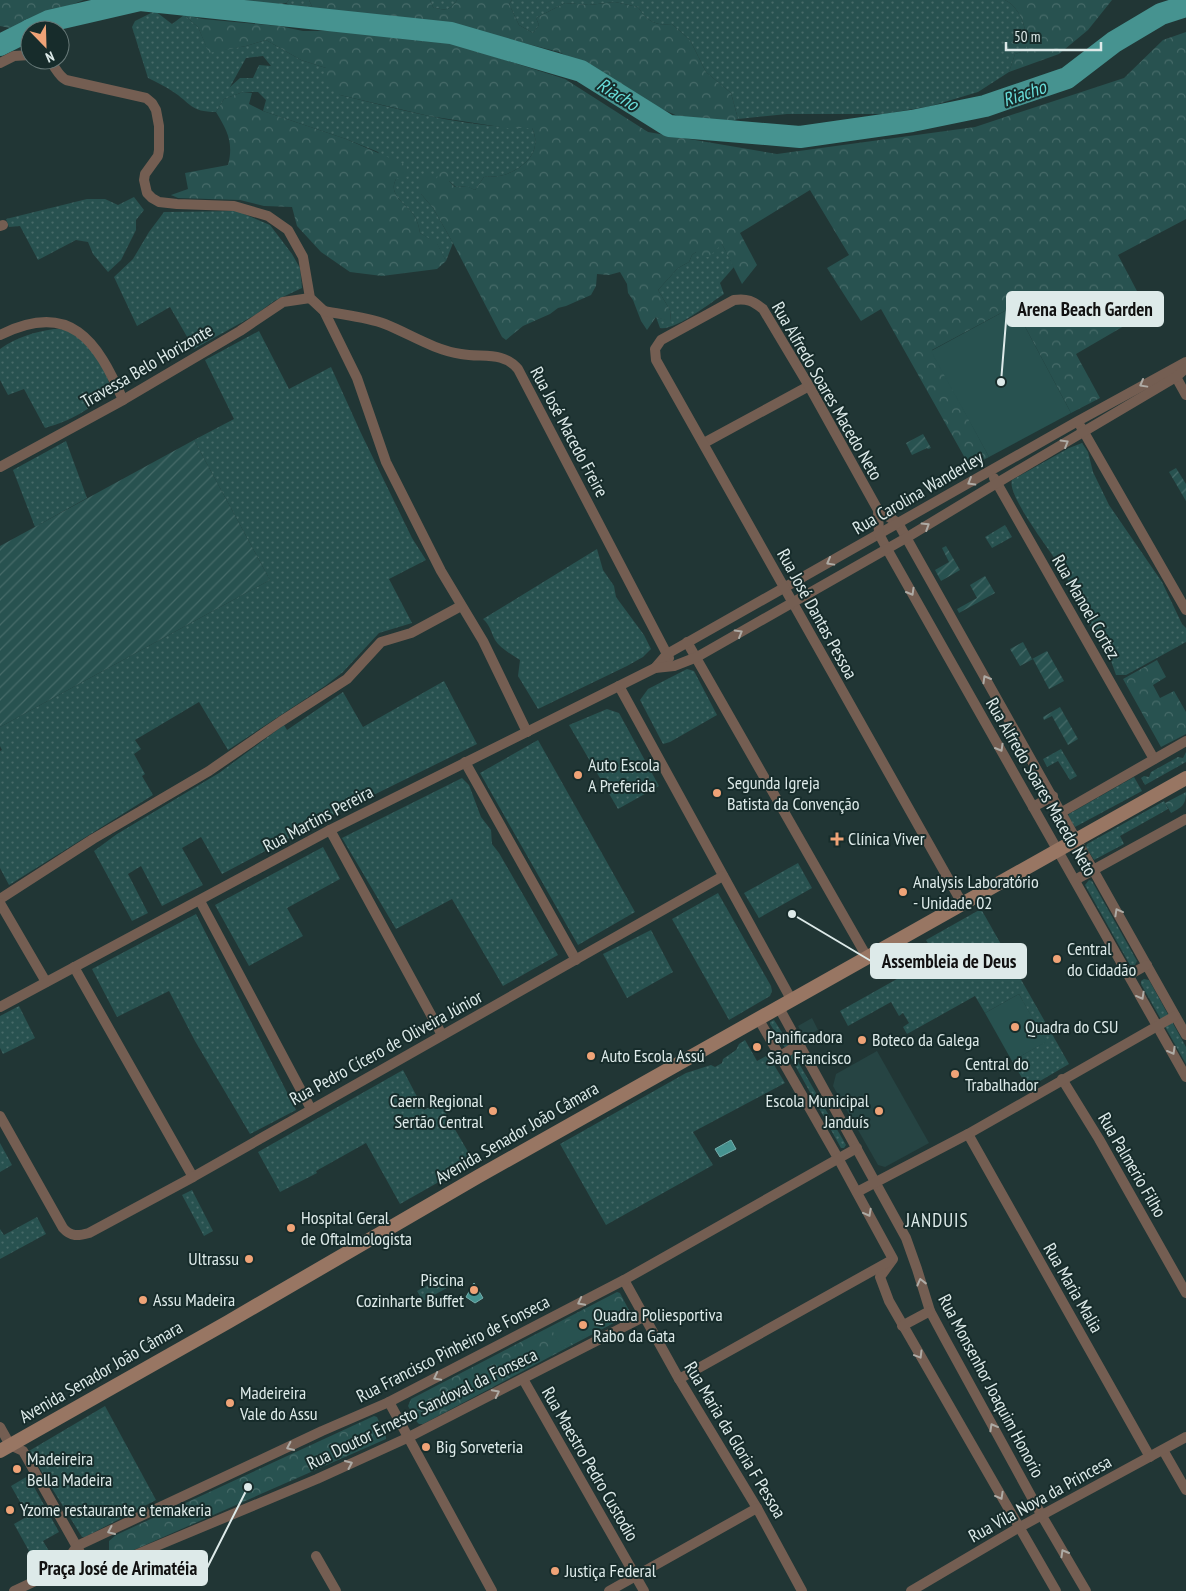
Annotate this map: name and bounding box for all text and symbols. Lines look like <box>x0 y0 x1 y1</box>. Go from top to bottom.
north arrow <box>20 20 70 70</box>
scale bar <box>1006 20 1101 52</box>
text: 50 m <box>1014 27 1040 46</box>
text: N <box>43 47 57 67</box>
water label: Riacho <box>593 72 645 117</box>
water label: Riacho <box>999 74 1050 112</box>
callout: Arena Beach Garden <box>1007 292 1163 326</box>
street label: Rua Alfredo Soares Macedo Neto <box>767 297 888 484</box>
text: Arena Beach Garden <box>1016 297 1153 321</box>
street label: Travessa Belo Horizonte <box>77 319 217 413</box>
street label: Rua José Macedo Freire <box>525 363 614 501</box>
one-way arrow <box>1139 378 1148 388</box>
one-way arrow <box>1059 439 1068 449</box>
street label: Rua Carolina Wanderley <box>848 446 987 539</box>
one-way arrow <box>967 475 976 485</box>
one-way arrow <box>920 523 929 533</box>
street label: Rua José Dantas Pessoa <box>772 544 863 683</box>
street label: Rua Manoel Cortez <box>1047 550 1126 663</box>
one-way arrow <box>826 555 835 565</box>
one-way arrow <box>905 587 915 596</box>
one-way arrow <box>733 629 742 639</box>
one-way arrow <box>982 675 992 684</box>
street label: Rua Alfredo Soares Macedo Neto <box>981 693 1102 880</box>
one-way arrow <box>994 743 1004 752</box>
place label: Auto Escola A Preferida <box>588 753 660 797</box>
marker: Auto Escola A Preferida <box>572 769 584 781</box>
place label: Segunda Igreja Batista da Convenção <box>727 771 860 815</box>
street label: Rua Martins Pereira <box>259 780 377 857</box>
marker: Segunda Igreja Batista da Convenção <box>711 787 723 799</box>
place label: Clínica Viver <box>848 827 925 850</box>
marker: Clínica Viver <box>830 832 844 846</box>
place label: Analysis Laboratório - Unidade 02 <box>913 870 1039 914</box>
marker: Analysis Laboratório - Unidade 02 <box>897 886 909 898</box>
one-way arrow <box>1114 908 1124 917</box>
place label: Central do Cidadão <box>1067 937 1137 981</box>
callout: Assembleia de Deus <box>871 944 1026 978</box>
text: Assembleia de Deus <box>881 949 1017 973</box>
marker: Central do Cidadão <box>1051 953 1063 965</box>
street label: Rua Pedro Cícero de Oliveira Júnior <box>285 985 486 1110</box>
one-way arrow <box>1134 991 1144 1000</box>
place label: Quadra do CSU <box>1025 1015 1118 1038</box>
marker: Quadra do CSU <box>1009 1021 1021 1033</box>
place label: Panificadora São Francisco <box>767 1025 851 1069</box>
place label: Boteco da Galega <box>872 1028 979 1051</box>
marker: Boteco da Galega <box>856 1034 868 1046</box>
marker: Panificadora São Francisco <box>751 1041 763 1053</box>
place label: Auto Escola Assú <box>601 1044 705 1067</box>
one-way arrow <box>1165 1046 1175 1055</box>
marker: Auto Escola Assú <box>585 1050 597 1062</box>
place label: Central do Trabalhador <box>965 1052 1039 1096</box>
marker: Central do Trabalhador <box>949 1068 961 1080</box>
street label: Avenida Senador João Câmara <box>431 1076 603 1189</box>
place label: Caern Regional Sertão Central <box>390 1089 484 1133</box>
place label: Escola Municipal Janduís <box>765 1089 870 1133</box>
marker: Caern Regional Sertão Central <box>487 1105 499 1117</box>
marker: Escola Municipal Janduís <box>873 1105 885 1117</box>
street label: Rua Palmerio Filho <box>1093 1108 1172 1221</box>
place label: Hospital Geral de Oftalmologista <box>301 1206 412 1250</box>
one-way arrow <box>862 1207 872 1216</box>
district label: JANDUIS <box>904 1208 969 1232</box>
marker: Hospital Geral de Oftalmologista <box>285 1222 297 1234</box>
street label: Rua Maria Malia <box>1038 1239 1108 1337</box>
place label: Ultrassu <box>188 1247 239 1270</box>
marker: Ultrassu <box>243 1253 255 1265</box>
place label: Piscina Cozinharte Buffet <box>356 1268 464 1312</box>
one-way arrow <box>916 1278 926 1286</box>
marker: Piscina Cozinharte Buffet <box>468 1284 480 1296</box>
place label: Assu Madeira <box>153 1288 235 1311</box>
street label: Rua Francisco Pinheiro de Fonseca <box>352 1290 553 1407</box>
street label: Rua Monsenhor Joaquim Honorio <box>933 1290 1050 1482</box>
marker: Assu Madeira <box>137 1294 149 1306</box>
one-way arrow <box>577 1296 586 1306</box>
place label: Quadra Poliesportiva Rabo da Gata <box>593 1303 723 1347</box>
street label: Avenida Senador João Câmara <box>15 1315 187 1428</box>
marker: Quadra Poliesportiva Rabo da Gata <box>577 1319 589 1331</box>
street label: Rua Doutor Ernesto Sandoval da Fonseca <box>303 1343 541 1474</box>
one-way arrow <box>913 1350 923 1359</box>
street label: Rua Maria da Gloria F Pessoa <box>679 1357 791 1522</box>
one-way arrow <box>433 1371 442 1381</box>
place label: Madeireira Vale do Assu <box>239 1381 318 1425</box>
street label: Rua Maestro Pedro Custodio <box>537 1382 644 1545</box>
one-way arrow <box>490 1389 499 1399</box>
marker: Madeireira Vale do Assu <box>224 1397 236 1409</box>
one-way arrow <box>989 1423 999 1432</box>
place label: Big Sorveteria <box>436 1435 523 1458</box>
one-way arrow <box>286 1440 295 1451</box>
marker: Big Sorveteria <box>420 1441 432 1453</box>
place label: Madeireira Bella Madeira <box>27 1447 112 1491</box>
street label: Rua Vila Nova da Princesa <box>964 1450 1115 1547</box>
one-way arrow <box>344 1460 353 1470</box>
marker: Madeireira Bella Madeira <box>11 1463 23 1475</box>
one-way arrow <box>994 1491 1004 1500</box>
place label: Yzome restaurante e temakeria <box>20 1498 211 1521</box>
marker: Yzome restaurante e temakeria <box>4 1504 16 1516</box>
one-way arrow <box>107 1525 116 1535</box>
one-way arrow <box>1061 1549 1071 1558</box>
callout: Praça José de Arimatéia <box>28 1551 207 1585</box>
text: Praça José de Arimatéia <box>39 1556 197 1580</box>
place label: Justiça Federal <box>564 1559 657 1582</box>
marker: Justiça Federal <box>549 1565 561 1577</box>

